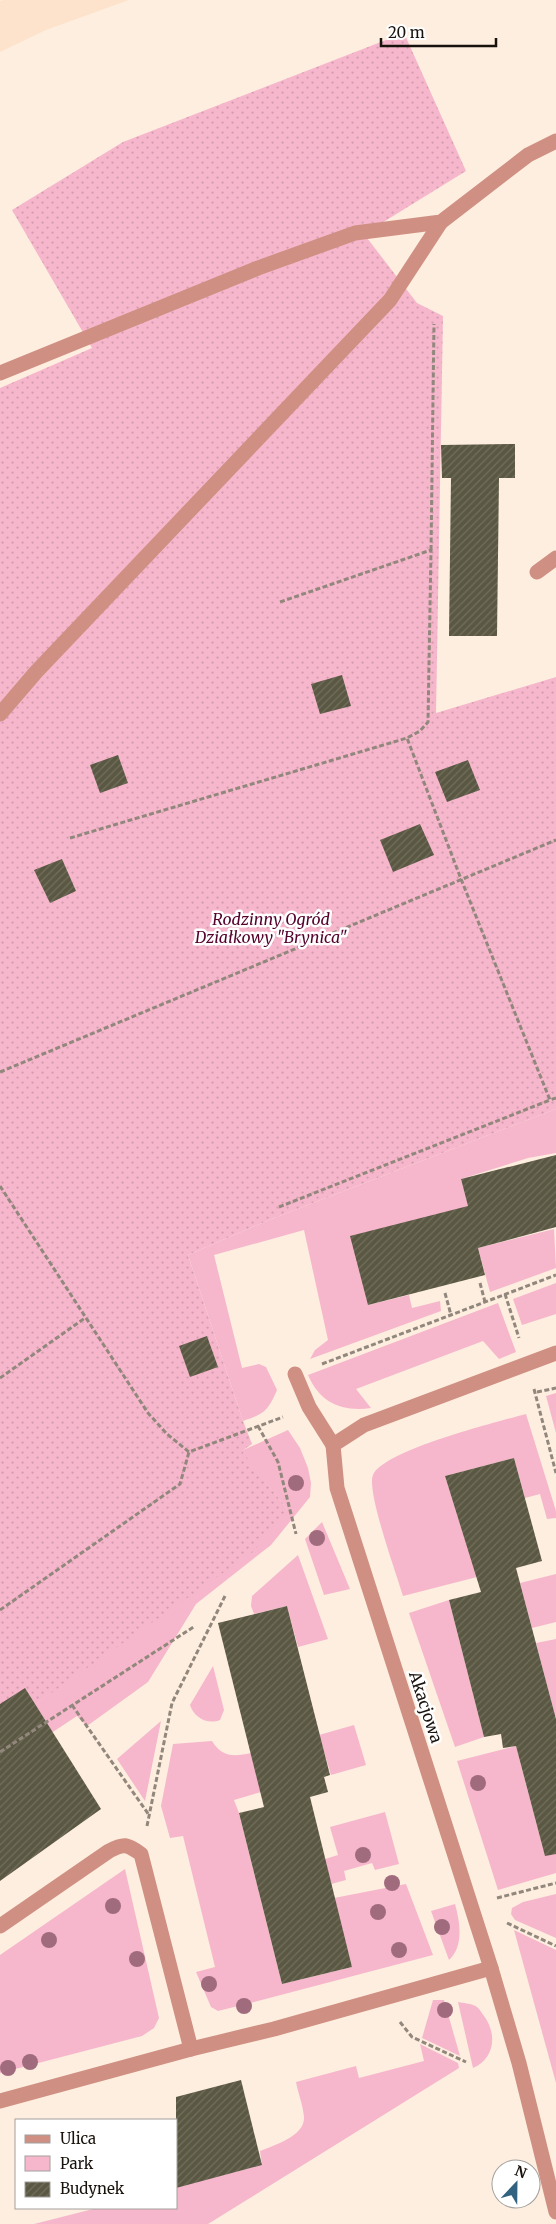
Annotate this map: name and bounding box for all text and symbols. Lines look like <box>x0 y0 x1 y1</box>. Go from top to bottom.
scale bar <box>381 15 496 47</box>
text: 20 m <box>388 23 425 42</box>
park label: Rodzinny Ogród Działkowy "Brynica" <box>194 909 347 947</box>
street label: Akacjowa <box>405 1668 447 1746</box>
legend <box>15 2119 178 2209</box>
text: Ulica <box>60 2129 96 2148</box>
text: Park <box>60 2154 94 2173</box>
north arrow <box>491 2159 541 2209</box>
text: N <box>512 2162 529 2182</box>
text: Budynek <box>60 2179 125 2198</box>

